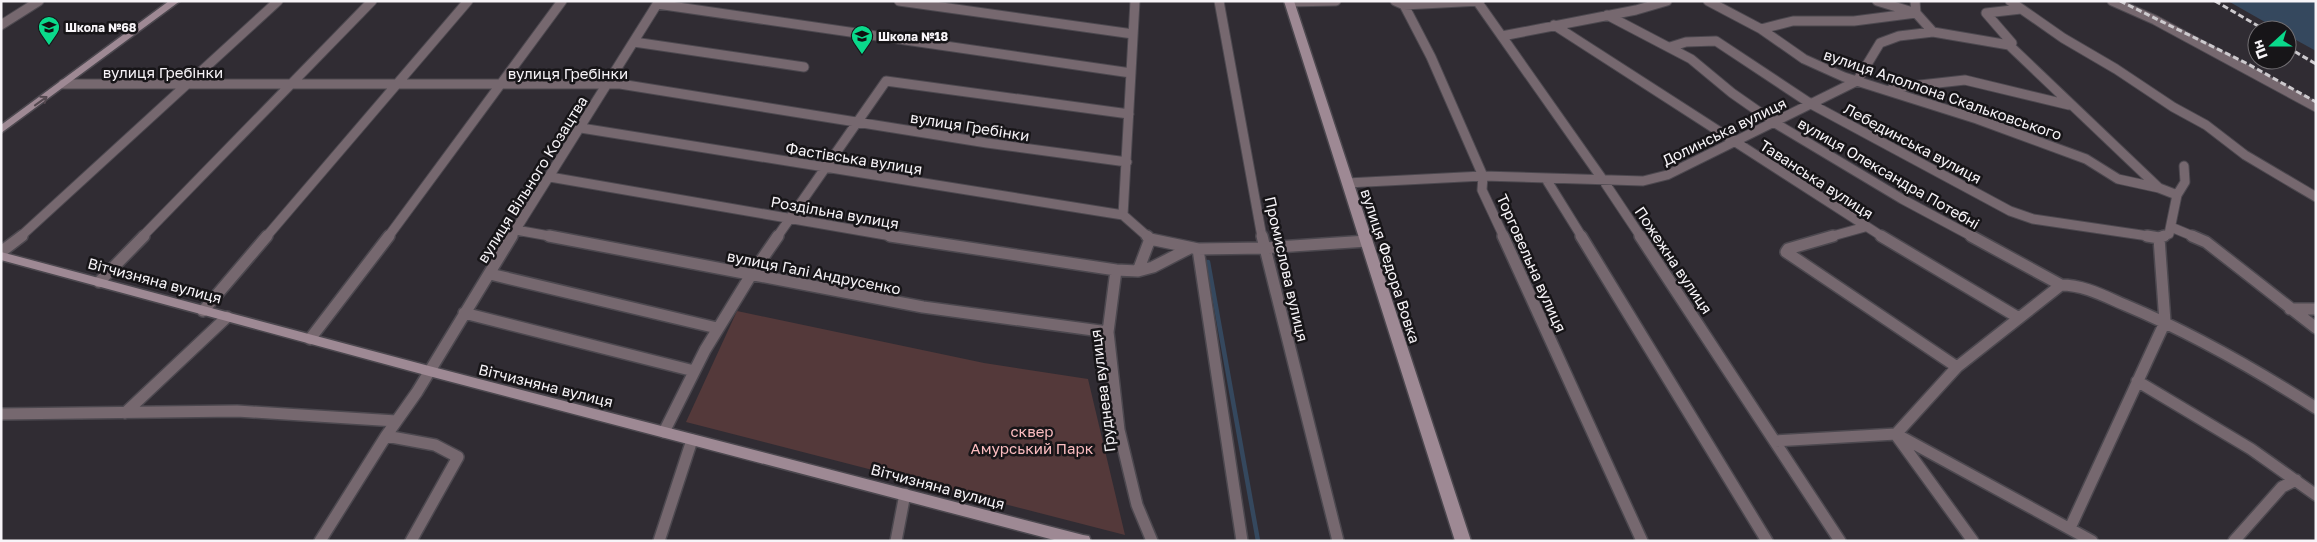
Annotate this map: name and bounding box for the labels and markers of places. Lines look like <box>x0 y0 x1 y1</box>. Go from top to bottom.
school or university icon: Школа №68 <box>37 15 61 46</box>
place label: Школа №68 <box>65 20 137 35</box>
school or university icon: Школа №18 <box>850 24 874 55</box>
place label: Школа №18 <box>878 29 948 44</box>

